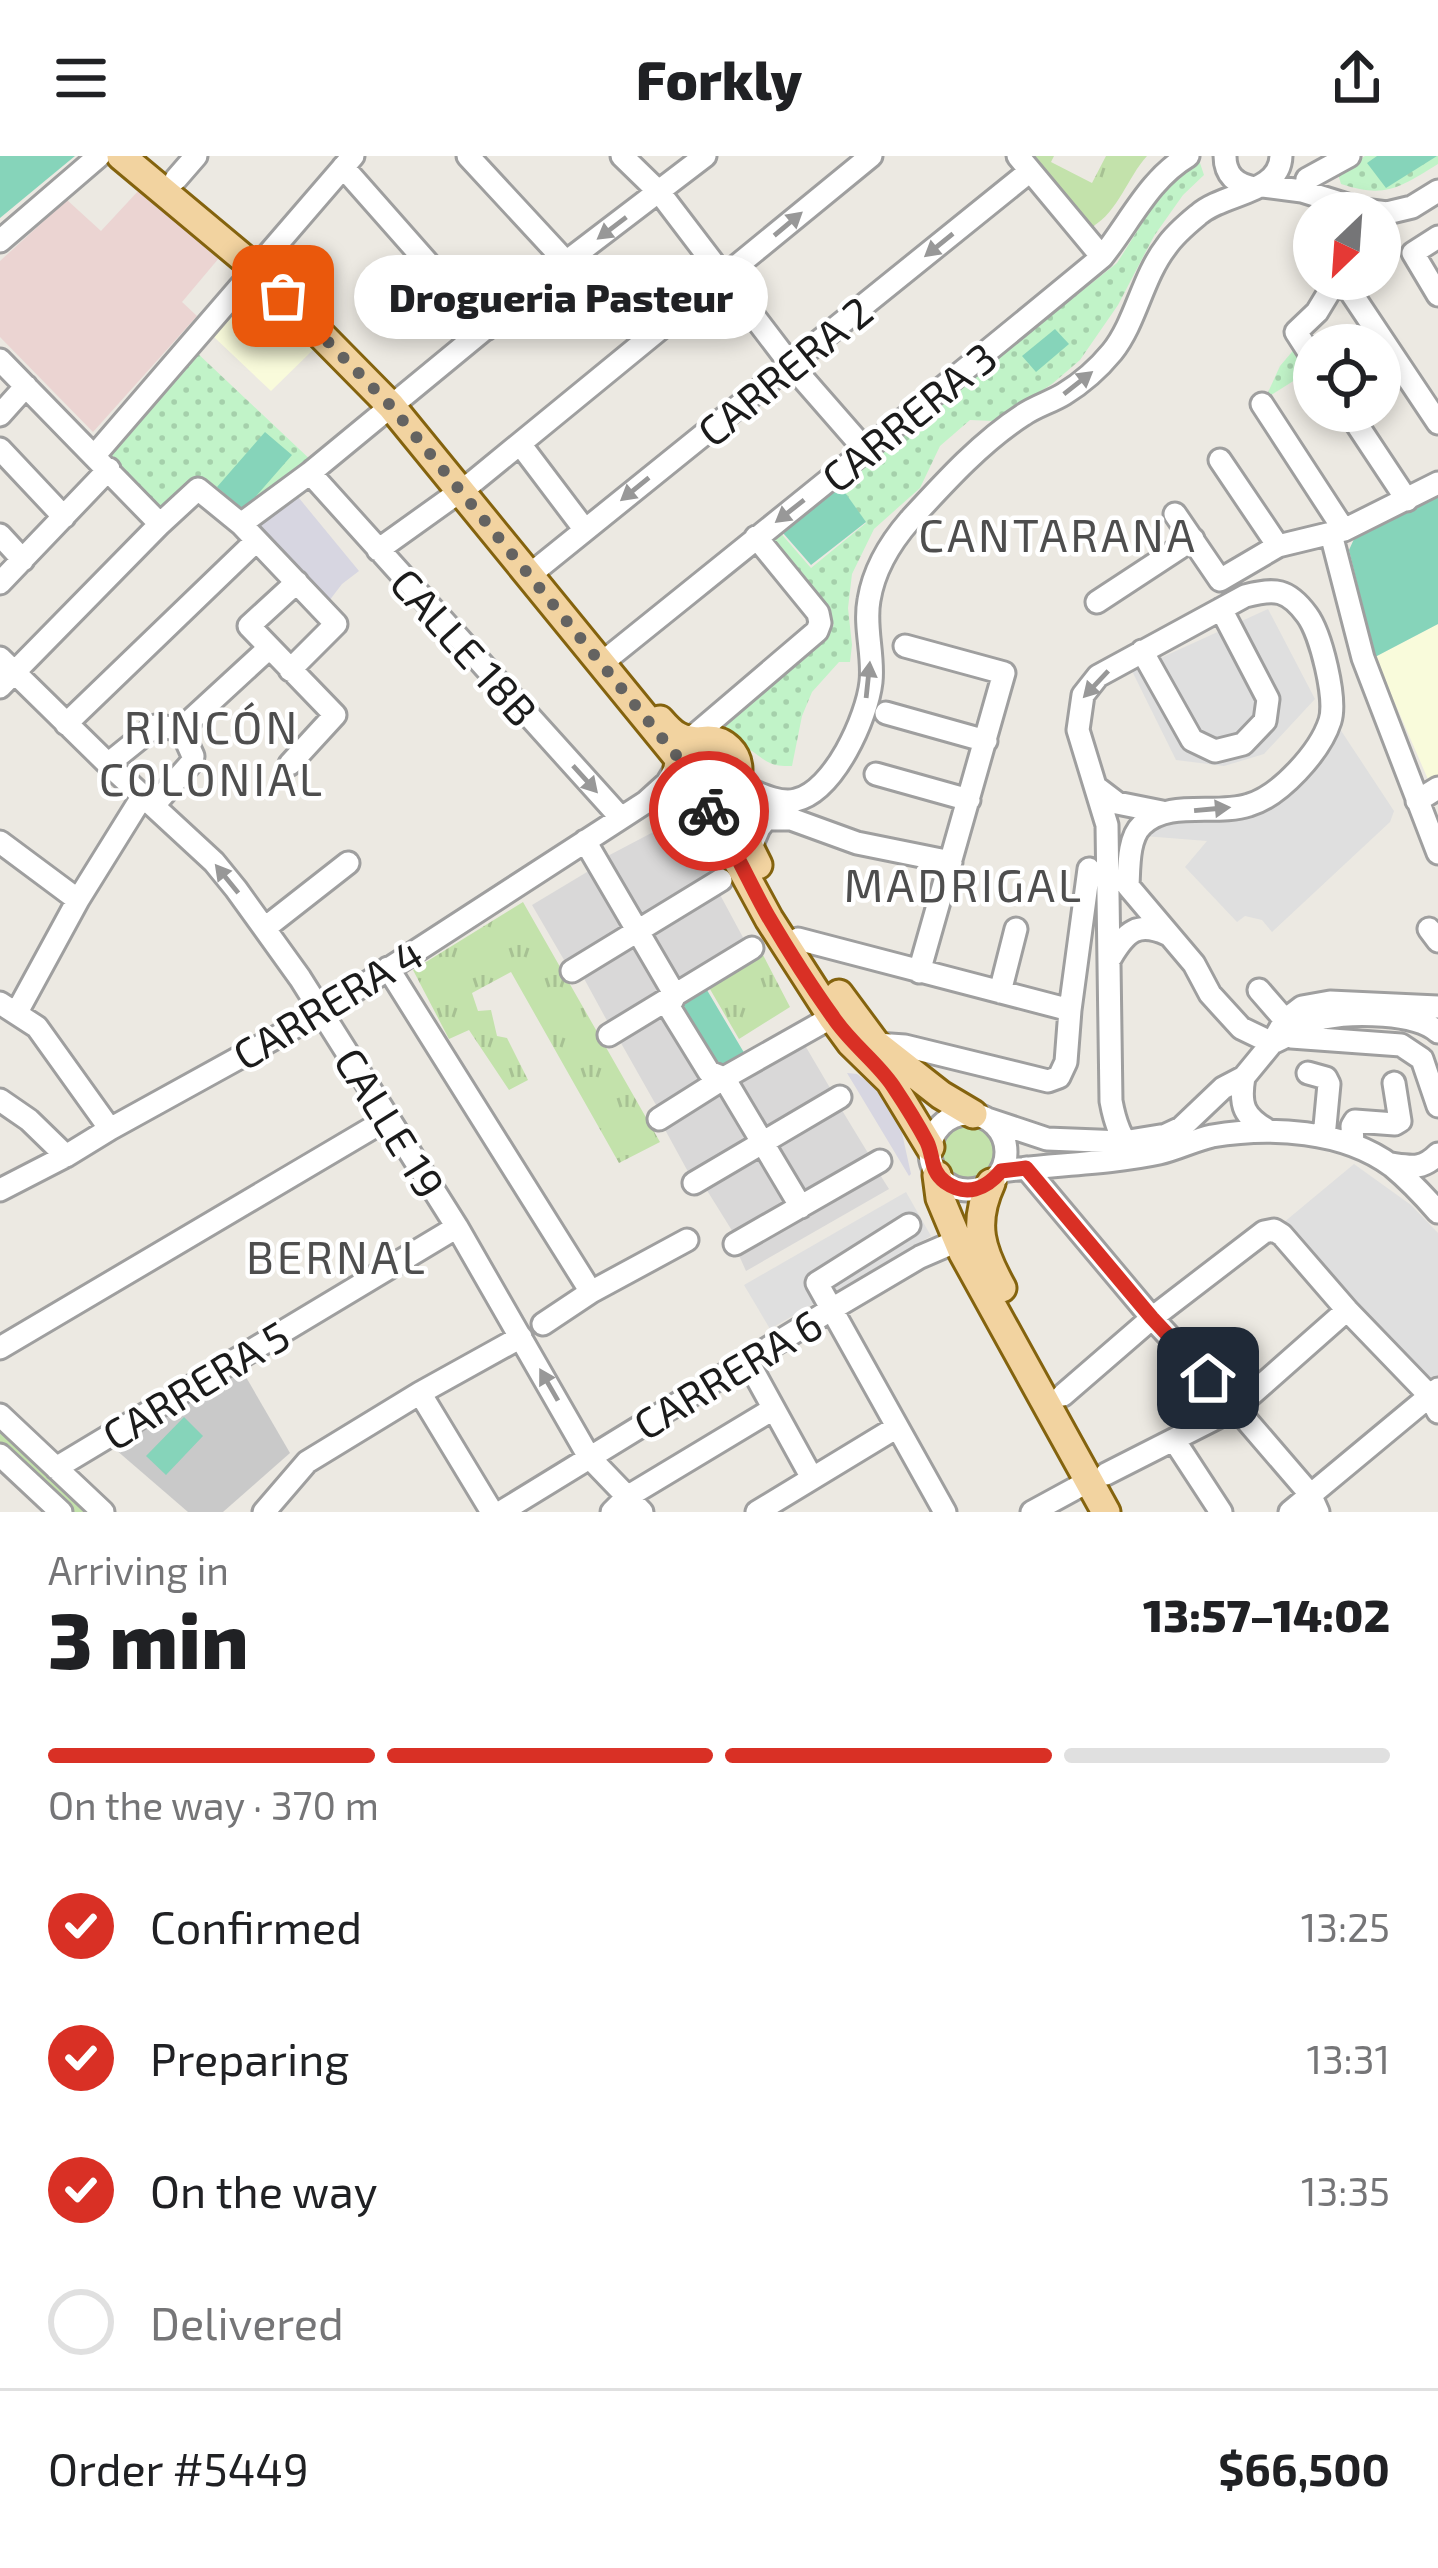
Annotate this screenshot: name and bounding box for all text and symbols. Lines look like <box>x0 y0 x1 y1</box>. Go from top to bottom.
icon: menu <box>48 45 114 111</box>
icon: share <box>1324 45 1390 111</box>
text: Forkly <box>636 46 802 111</box>
north arrow <box>1293 192 1401 300</box>
map controls <box>1293 192 1401 432</box>
one-way arrow <box>773 212 804 238</box>
one-way arrow <box>596 215 628 239</box>
one-way arrow <box>924 231 954 257</box>
pin <box>232 245 334 347</box>
callout: Drogueria Pasteur <box>355 254 769 338</box>
icon: bag <box>250 263 316 329</box>
text: Drogueria Pasteur <box>389 273 733 320</box>
street label: CARRERA 2 <box>687 285 881 455</box>
button: locate <box>1293 324 1401 432</box>
street label: CARRERA 3 <box>811 331 1005 501</box>
one-way arrow <box>1062 372 1094 396</box>
one-way arrow <box>620 476 651 501</box>
one-way arrow <box>774 498 805 523</box>
district label: CANTARANA <box>918 507 1198 561</box>
street label: CALLE 18B <box>381 557 549 735</box>
one-way arrow <box>858 660 877 698</box>
one-way arrow <box>1083 669 1110 698</box>
district label: RINCÓN COLONIAL <box>99 699 325 805</box>
courier <box>649 751 769 871</box>
one-way arrow <box>571 764 598 793</box>
icon: bike <box>676 778 742 844</box>
one-way arrow <box>1194 799 1231 818</box>
district label: MADRIGAL <box>844 857 1084 911</box>
one-way arrow <box>215 864 241 894</box>
street label: CARRERA 4 <box>223 927 431 1079</box>
street label: CALLE 19 <box>326 1038 456 1206</box>
district label: BERNAL <box>246 1229 428 1283</box>
street label: CARRERA 6 <box>624 1297 830 1449</box>
street label: CARRERA 5 <box>93 1309 297 1459</box>
pin <box>1157 1327 1259 1429</box>
icon: home <box>1175 1345 1241 1411</box>
one-way arrow <box>539 1368 560 1402</box>
text: Arriving in <box>48 1546 229 1593</box>
text: 13:57–14:02 <box>1143 1587 1390 1641</box>
text: 3 min <box>48 1591 249 1685</box>
text: On the way · 370 m <box>48 1781 379 1828</box>
icon: check <box>48 1893 114 1959</box>
text: Confirmed <box>150 1899 362 1953</box>
text: 13:25 <box>1301 1903 1390 1950</box>
icon: check <box>48 2025 114 2091</box>
text: Preparing <box>150 2031 349 2085</box>
text: 13:31 <box>1306 2035 1390 2082</box>
icon: check <box>48 2157 114 2223</box>
text: On the way <box>150 2163 377 2217</box>
text: 13:35 <box>1301 2167 1390 2214</box>
text: Delivered <box>150 2295 344 2349</box>
text: Order #5449 <box>48 2441 309 2495</box>
text: $66,500 <box>1218 2441 1390 2495</box>

